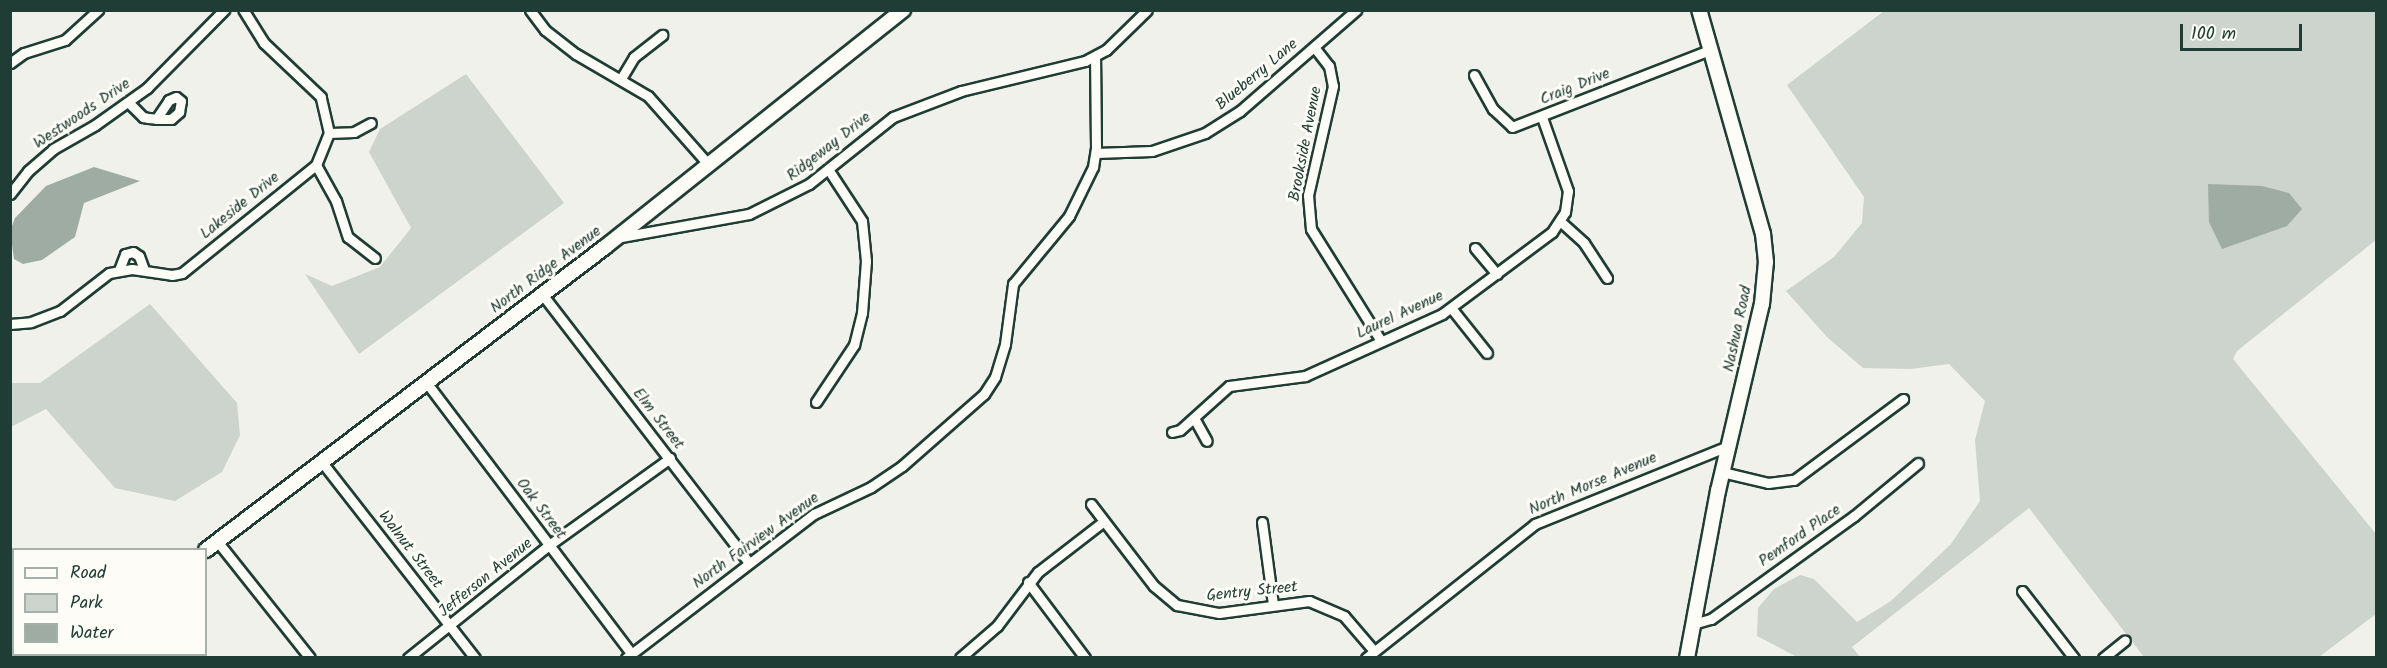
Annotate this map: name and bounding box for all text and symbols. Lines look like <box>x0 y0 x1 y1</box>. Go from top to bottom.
scale bar <box>2183 12 2304 50</box>
text: 100 m <box>2191 20 2236 49</box>
street label: Blueberry Lane <box>1212 35 1302 115</box>
street label: Craig Drive <box>1537 64 1613 110</box>
street label: Westwoods Drive <box>30 75 134 153</box>
street label: Brookside Avenue <box>1285 85 1327 203</box>
street label: Ridgeway Drive <box>783 108 875 186</box>
street label: Lakeside Drive <box>196 168 284 244</box>
street label: North Ridge Avenue <box>487 222 605 318</box>
street label: Nashua Road <box>1720 284 1756 374</box>
street label: Laurel Avenue <box>1353 286 1447 344</box>
street label: Elm Street <box>628 384 688 454</box>
street label: North Morse Avenue <box>1526 448 1660 520</box>
street label: Oak Street <box>512 475 570 543</box>
street label: North Fairview Avenue <box>689 489 823 593</box>
street label: Pemford Place <box>1755 501 1845 571</box>
street label: Walnut Street <box>374 507 446 593</box>
street label: Jefferson Avenue <box>435 534 537 622</box>
legend <box>12 548 207 656</box>
text: Road <box>70 559 106 588</box>
street label: Gentry Street <box>1206 578 1298 606</box>
text: Park <box>70 589 103 618</box>
text: Water <box>70 619 114 648</box>

